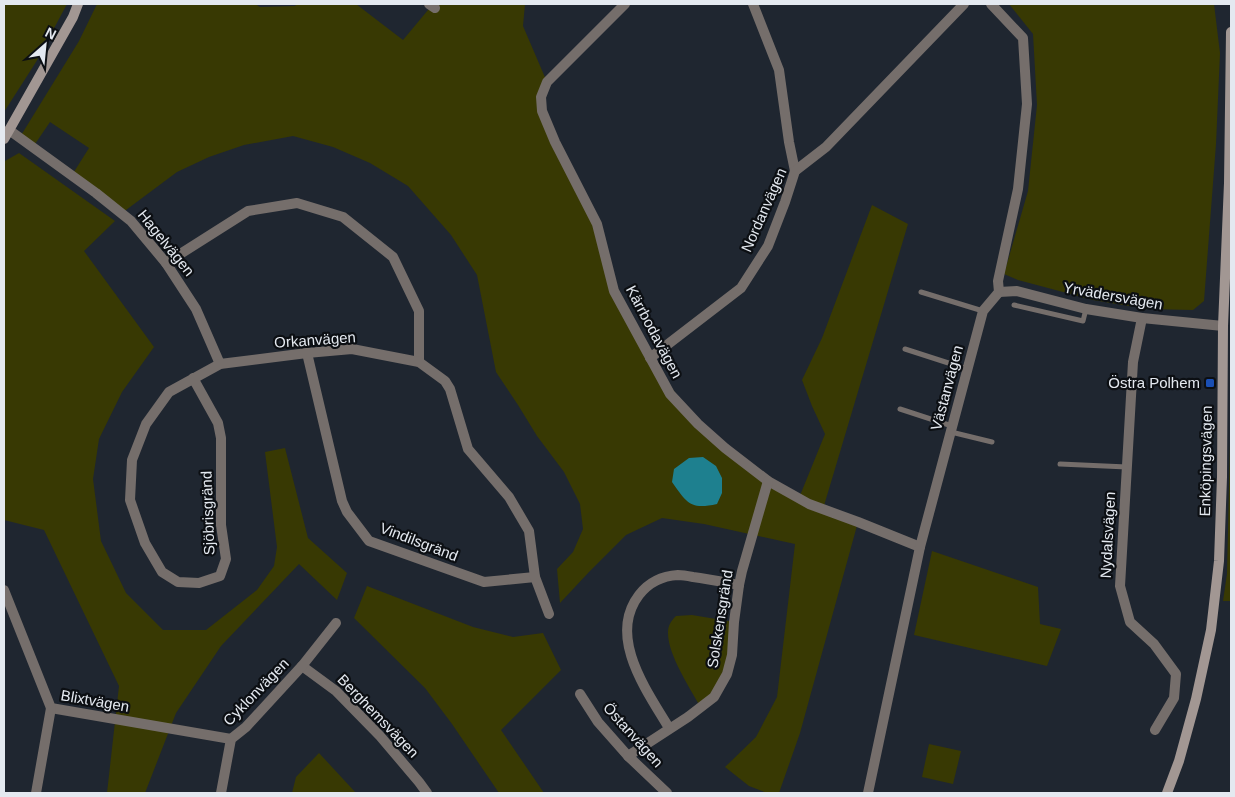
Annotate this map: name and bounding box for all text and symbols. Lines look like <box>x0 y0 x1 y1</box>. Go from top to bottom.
north arrow <box>20 20 70 70</box>
text: N <box>43 24 59 43</box>
street label: Nordanvägen <box>737 165 790 254</box>
street label: Hagelvägen <box>135 206 198 279</box>
street label: Yrvädersvägen <box>1062 278 1164 313</box>
street label: Kärrbodavägen <box>623 282 686 381</box>
street label: Orkanvägen <box>274 328 356 351</box>
street label: Västanvägen <box>927 343 966 432</box>
place label: Östra Polhem <box>1108 374 1200 391</box>
marker: Östra Polhem <box>1204 377 1216 389</box>
street label: Enköpingsvägen <box>1196 405 1215 517</box>
street label: Sjöbrisgränd <box>198 471 217 555</box>
street label: Nydalsvägen <box>1097 491 1118 579</box>
street label: Vindilsgränd <box>378 519 461 564</box>
street label: Solskensgränd <box>703 569 736 669</box>
street label: Cyklonvägen <box>219 655 292 729</box>
street label: Berghemsvägen <box>334 670 422 761</box>
street label: Blixtvägen <box>60 686 131 715</box>
street label: Östanvägen <box>600 699 667 770</box>

